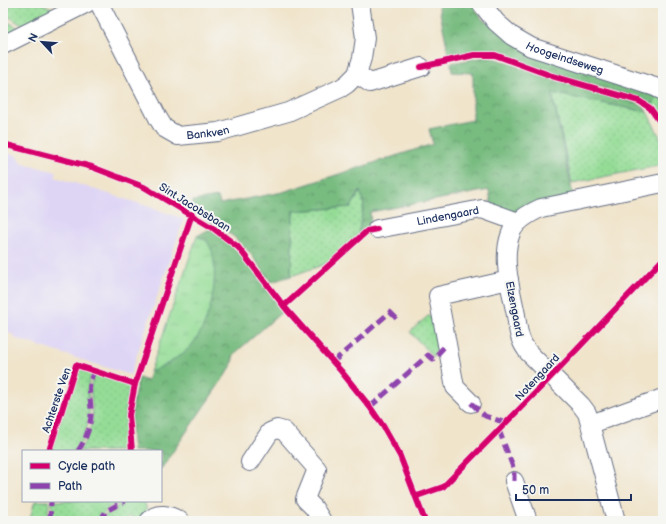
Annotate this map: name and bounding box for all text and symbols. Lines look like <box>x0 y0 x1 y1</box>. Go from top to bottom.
north arrow <box>22 22 62 62</box>
text: N <box>26 31 41 44</box>
street label: Hoogeindseweg <box>523 39 605 77</box>
street label: Bankven <box>186 123 231 142</box>
street label: Sint Jacobsbaan <box>157 180 233 235</box>
street label: Lindengaard <box>416 204 480 228</box>
street label: Elzengaard <box>503 280 526 338</box>
street label: Notengaard <box>512 351 562 403</box>
street label: Achterste Ven <box>39 366 74 435</box>
legend <box>22 450 162 502</box>
text: Cycle path <box>58 459 115 474</box>
scale bar <box>516 476 631 502</box>
text: Path <box>58 479 83 494</box>
text: 50 m <box>522 483 549 498</box>

